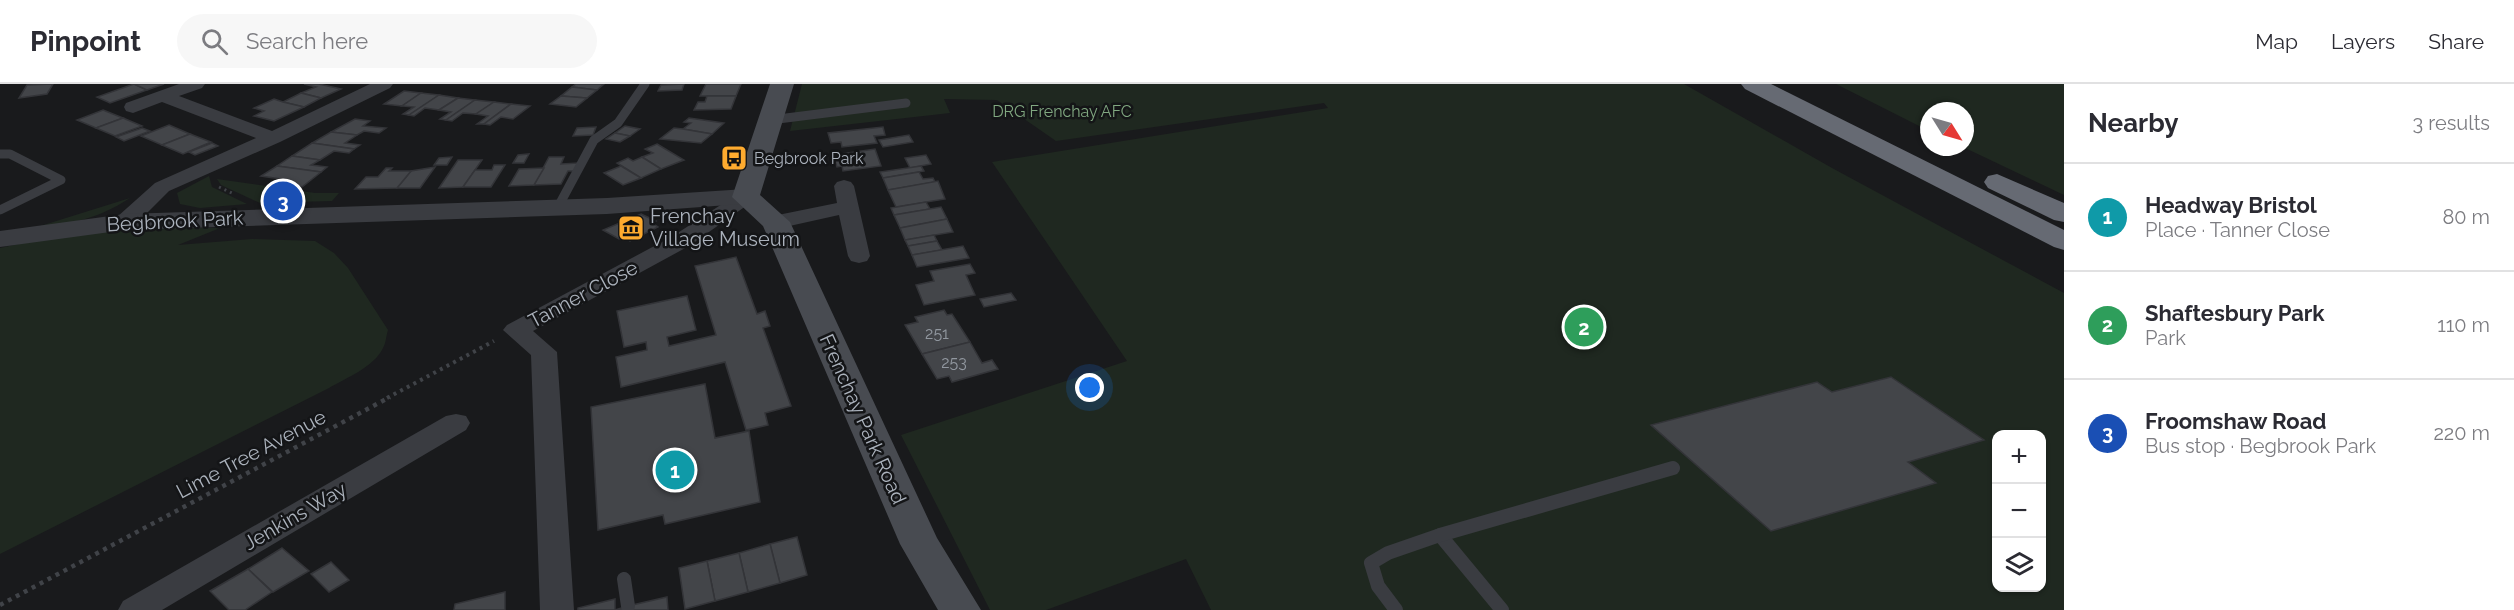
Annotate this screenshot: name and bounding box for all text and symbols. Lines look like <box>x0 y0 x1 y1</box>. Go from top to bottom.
search box <box>177 14 597 68</box>
text: Pinpoint <box>30 25 141 58</box>
icon: search <box>198 25 231 58</box>
text: Search here <box>246 28 368 54</box>
text: Map <box>2255 29 2298 54</box>
text: Layers <box>2331 29 2395 54</box>
text: Share <box>2428 29 2484 54</box>
park label: DRG Frenchay AFC <box>992 102 1132 121</box>
north arrow <box>1920 102 1974 156</box>
text: Nearby <box>2088 108 2178 138</box>
text: 3 results <box>2412 111 2490 135</box>
bus stop icon: Begbrook Park <box>719 143 749 173</box>
place label: Begbrook Park <box>754 149 864 168</box>
pin: 3 <box>264 178 302 224</box>
text: Headway Bristol <box>2145 192 2317 218</box>
place label: Frenchay Village Museum <box>650 204 800 251</box>
street label: Begbrook Park <box>106 205 244 237</box>
text: 1 <box>2103 205 2112 229</box>
text: 80 m <box>2442 205 2490 229</box>
museum icon: Frenchay Village Museum <box>616 213 646 243</box>
text: Place · Tanner Close <box>2145 218 2330 242</box>
street label: Tanner Close <box>524 255 642 333</box>
text: Shaftesbury Park <box>2145 300 2325 326</box>
pin: 2 <box>1564 304 1604 350</box>
text: 2 <box>2102 313 2113 337</box>
text: 110 m <box>2437 313 2490 337</box>
house number: 251 <box>925 324 949 343</box>
text: Park <box>2145 326 2186 350</box>
street label: Frenchay Park Road <box>815 330 911 508</box>
house number: 253 <box>941 353 967 372</box>
your location <box>1075 373 1104 402</box>
street label: Lime Tree Avenue <box>172 404 330 504</box>
text: Froomshaw Road <box>2145 408 2326 434</box>
text: 3 <box>2102 421 2113 445</box>
text: 220 m <box>2433 421 2490 445</box>
map controls <box>1992 430 2046 592</box>
button: + <box>1992 430 2046 484</box>
text: Bus stop · Begbrook Park <box>2145 434 2376 458</box>
pin: 1 <box>656 448 694 492</box>
street label: Jenkins Way <box>239 477 351 555</box>
button: − <box>1992 484 2046 538</box>
button: layers <box>1992 538 2046 592</box>

